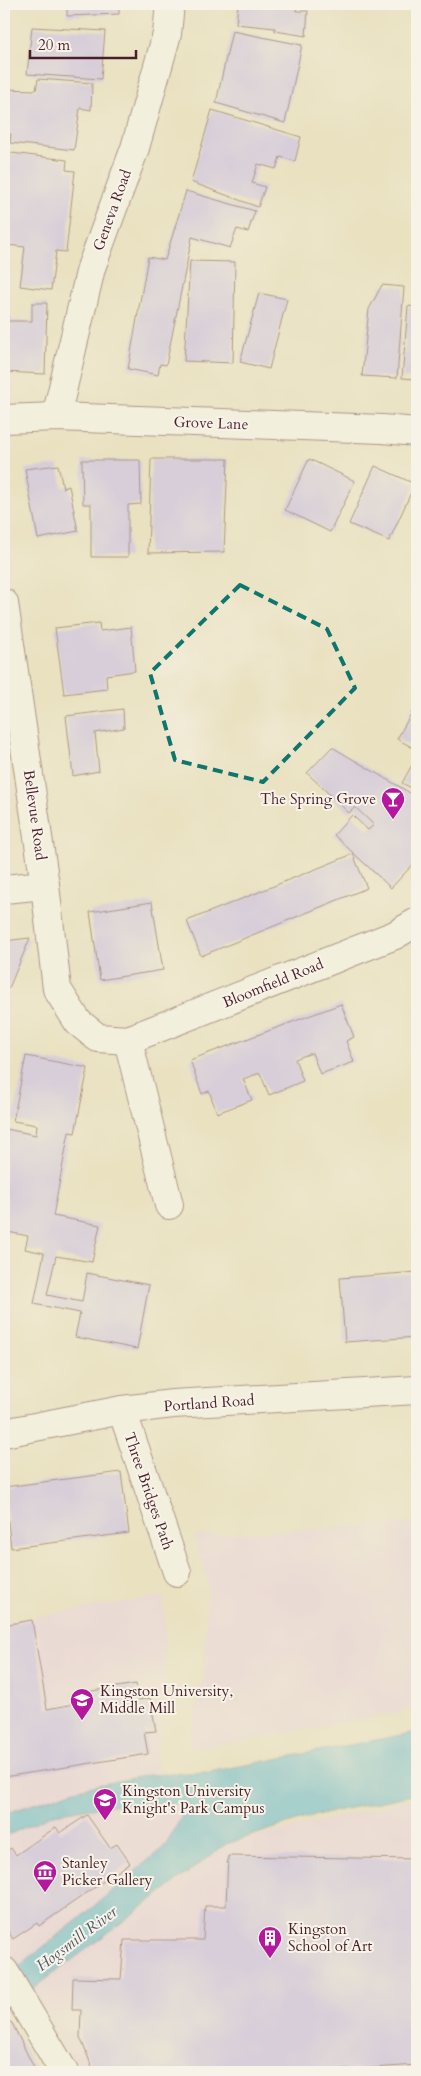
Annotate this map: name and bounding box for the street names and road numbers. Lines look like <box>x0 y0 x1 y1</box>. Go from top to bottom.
street label: Geneva Road <box>88 167 136 253</box>
street label: Grove Lane <box>173 412 249 434</box>
street label: Bellevue Road <box>19 769 51 862</box>
street label: Bloomfield Road <box>220 954 326 1012</box>
street label: Portland Road <box>163 1390 255 1416</box>
street label: Three Bridges Path <box>120 1430 179 1553</box>

